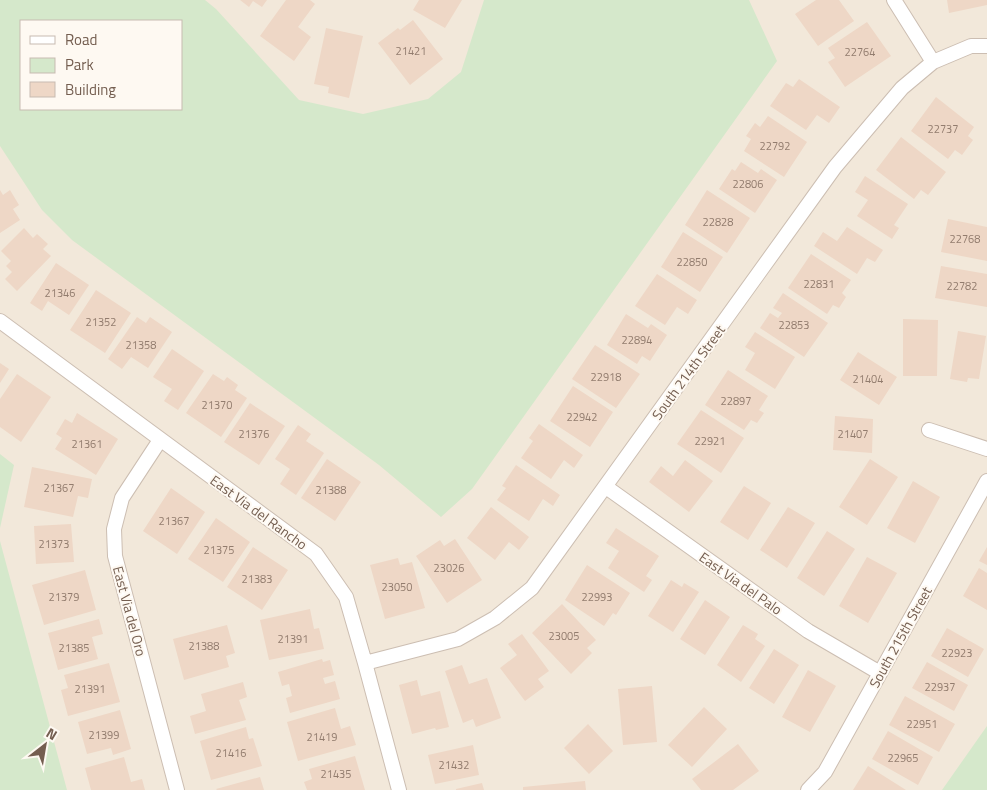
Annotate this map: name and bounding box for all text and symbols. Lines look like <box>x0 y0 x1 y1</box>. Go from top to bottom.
legend <box>20 20 182 110</box>
text: Road <box>65 28 97 51</box>
house number: 21421 <box>396 43 426 59</box>
house number: 22764 <box>845 44 875 60</box>
text: Park <box>65 53 94 76</box>
text: Building <box>65 78 116 101</box>
house number: 22737 <box>928 121 958 137</box>
house number: 22792 <box>760 138 790 154</box>
house number: 22806 <box>733 176 763 192</box>
house number: 22828 <box>703 214 733 230</box>
house number: 22768 <box>950 231 980 247</box>
house number: 22850 <box>677 254 707 270</box>
house number: 22831 <box>804 276 834 292</box>
house number: 22782 <box>947 278 977 294</box>
house number: 21346 <box>45 285 75 301</box>
house number: 21352 <box>86 314 116 330</box>
house number: 22853 <box>779 317 809 333</box>
street label: South 214th Street <box>646 320 730 424</box>
house number: 22894 <box>622 332 652 348</box>
house number: 21358 <box>126 337 156 353</box>
house number: 22918 <box>591 369 621 385</box>
house number: 21404 <box>853 371 883 387</box>
house number: 22897 <box>721 393 751 409</box>
house number: 21370 <box>202 397 232 413</box>
house number: 22942 <box>567 409 597 425</box>
house number: 21376 <box>239 426 269 442</box>
house number: 21407 <box>838 426 868 442</box>
house number: 22921 <box>695 433 725 449</box>
house number: 21361 <box>72 436 102 452</box>
street label: East Via del Rancho <box>206 470 312 554</box>
house number: 21367 <box>44 480 74 496</box>
house number: 21388 <box>316 482 346 498</box>
house number: 21367 <box>159 513 189 529</box>
house number: 21373 <box>39 536 69 552</box>
house number: 21375 <box>204 542 234 558</box>
street label: East Via del Palo <box>695 547 787 619</box>
house number: 23026 <box>434 560 464 576</box>
street label: East Via del Oro <box>108 564 152 658</box>
house number: 21383 <box>242 571 272 587</box>
house number: 23050 <box>382 579 412 595</box>
street label: South 215th Street <box>863 582 937 692</box>
house number: 21379 <box>49 589 79 605</box>
house number: 22993 <box>582 589 612 605</box>
house number: 23005 <box>549 628 579 644</box>
house number: 21391 <box>278 631 308 647</box>
house number: 21388 <box>189 638 219 654</box>
house number: 21385 <box>59 640 89 656</box>
house number: 22923 <box>942 645 972 661</box>
house number: 22937 <box>925 679 955 695</box>
house number: 21391 <box>75 681 105 697</box>
house number: 22951 <box>907 716 937 732</box>
north arrow <box>20 720 70 770</box>
text: N <box>42 722 62 745</box>
house number: 21399 <box>89 727 119 743</box>
house number: 21419 <box>307 729 337 745</box>
house number: 21416 <box>216 745 246 761</box>
house number: 22965 <box>888 750 918 766</box>
house number: 21432 <box>439 757 469 773</box>
house number: 21435 <box>321 766 351 782</box>

